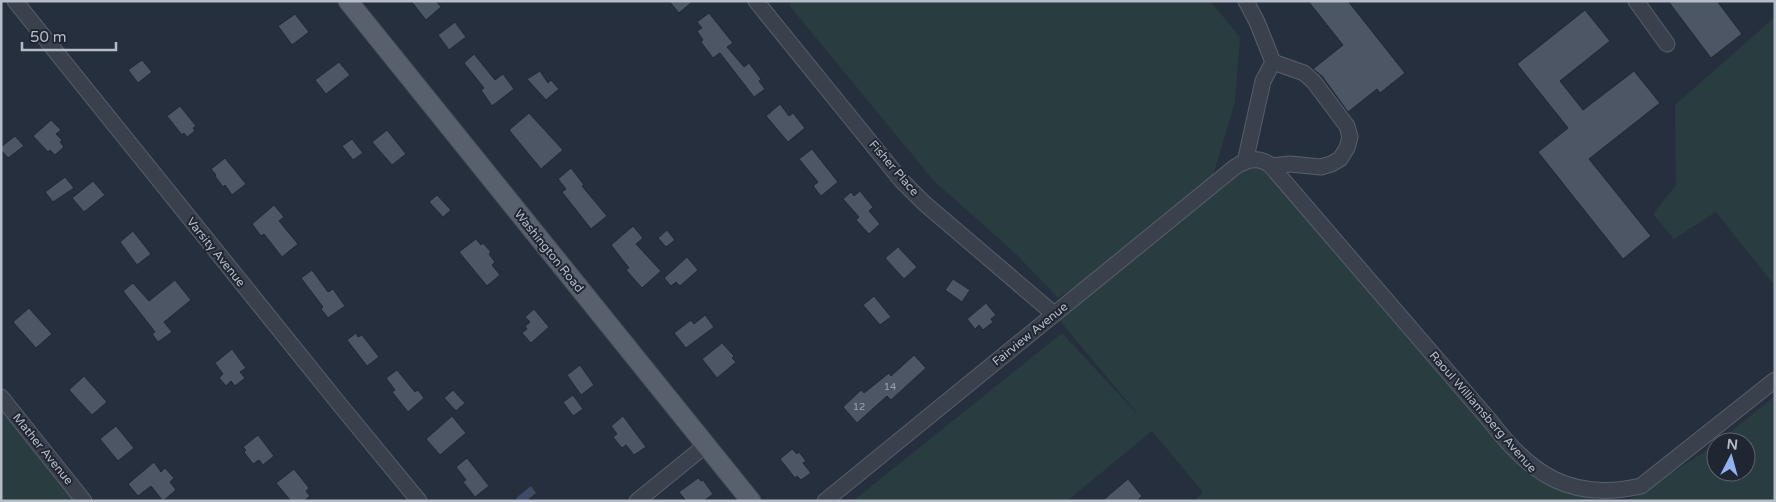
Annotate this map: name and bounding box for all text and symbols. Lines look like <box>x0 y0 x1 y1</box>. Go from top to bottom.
scale bar <box>22 20 116 52</box>
text: 50 m <box>30 28 67 46</box>
street label: Fisher Place <box>866 138 922 199</box>
street label: Washington Road <box>512 207 586 295</box>
street label: Varsity Avenue <box>184 215 248 290</box>
street label: Fairview Avenue <box>990 299 1070 369</box>
street label: Raoul Williamsberg Avenue <box>1427 349 1540 476</box>
house number: 14 <box>884 381 896 393</box>
house number: 12 <box>853 401 865 413</box>
street label: Mather Avenue <box>10 411 76 488</box>
north arrow <box>1706 432 1756 482</box>
text: N <box>1726 436 1739 454</box>

